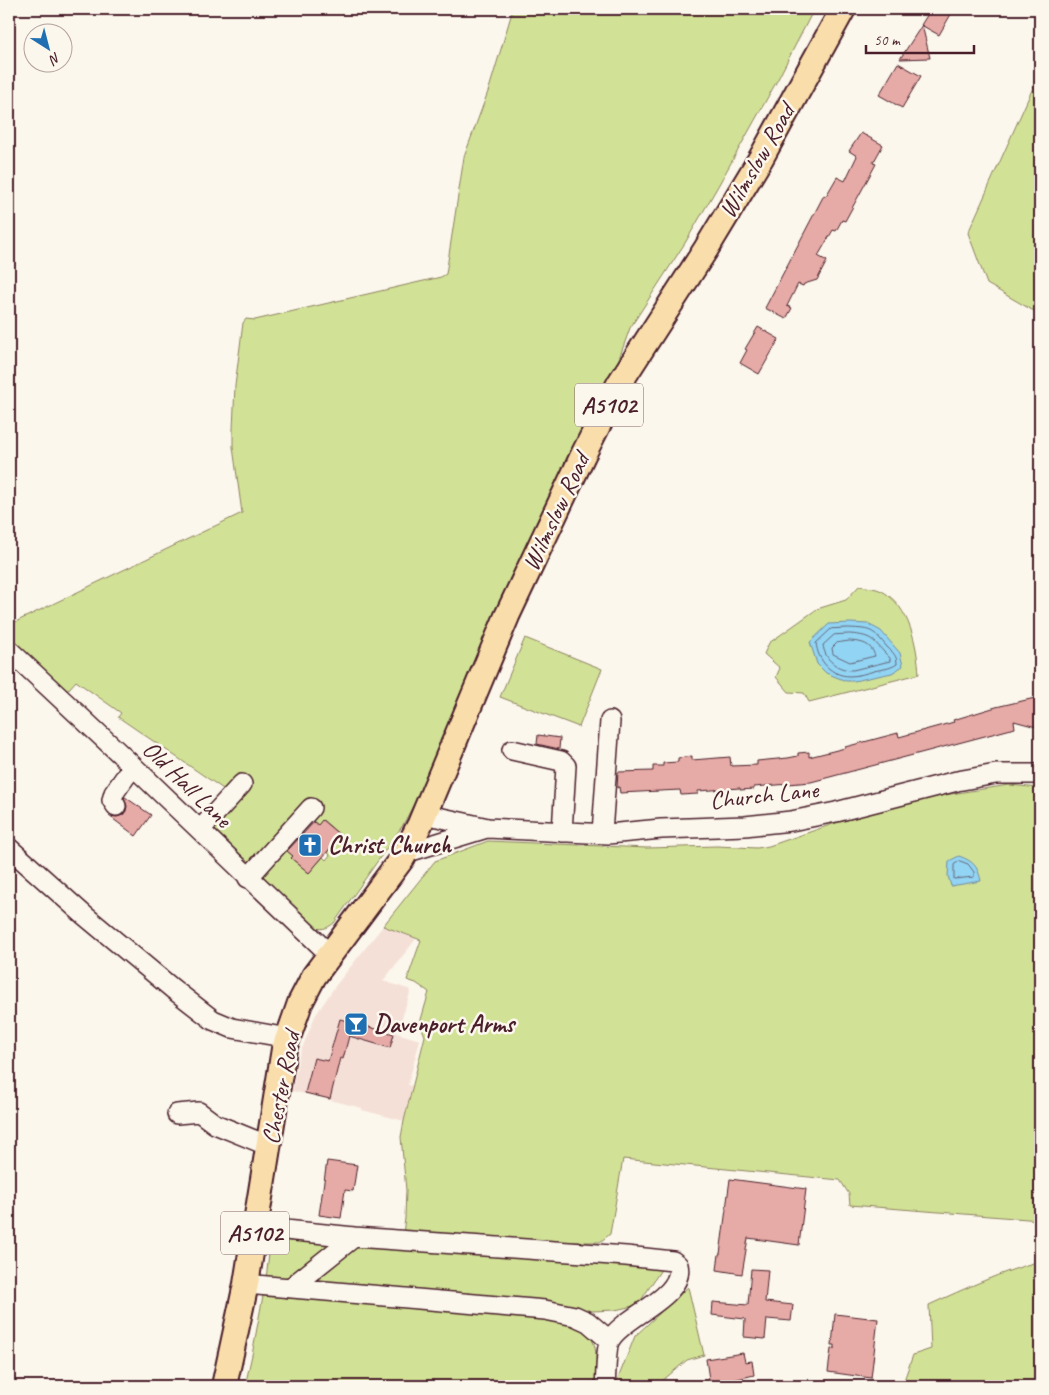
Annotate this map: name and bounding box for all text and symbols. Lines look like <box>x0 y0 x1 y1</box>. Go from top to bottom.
north arrow <box>22 22 72 72</box>
scale bar <box>866 22 974 54</box>
text: 50 m <box>874 31 901 50</box>
text: N <box>45 49 64 69</box>
street label: Wilmslow Road <box>712 96 804 224</box>
road number: A5102 <box>575 384 643 426</box>
street label: Wilmslow Road <box>515 445 599 576</box>
street label: Old Hall Lane <box>135 733 240 836</box>
street label: Church Lane <box>708 773 822 817</box>
place label: Christ Church <box>328 829 453 861</box>
church icon: Christ Church <box>297 832 323 858</box>
place label: Davenport Arms <box>374 1008 516 1040</box>
bar icon: Davenport Arms <box>343 1011 369 1037</box>
street label: Chester Road <box>254 1025 308 1147</box>
road number: A5102 <box>221 1212 289 1254</box>

